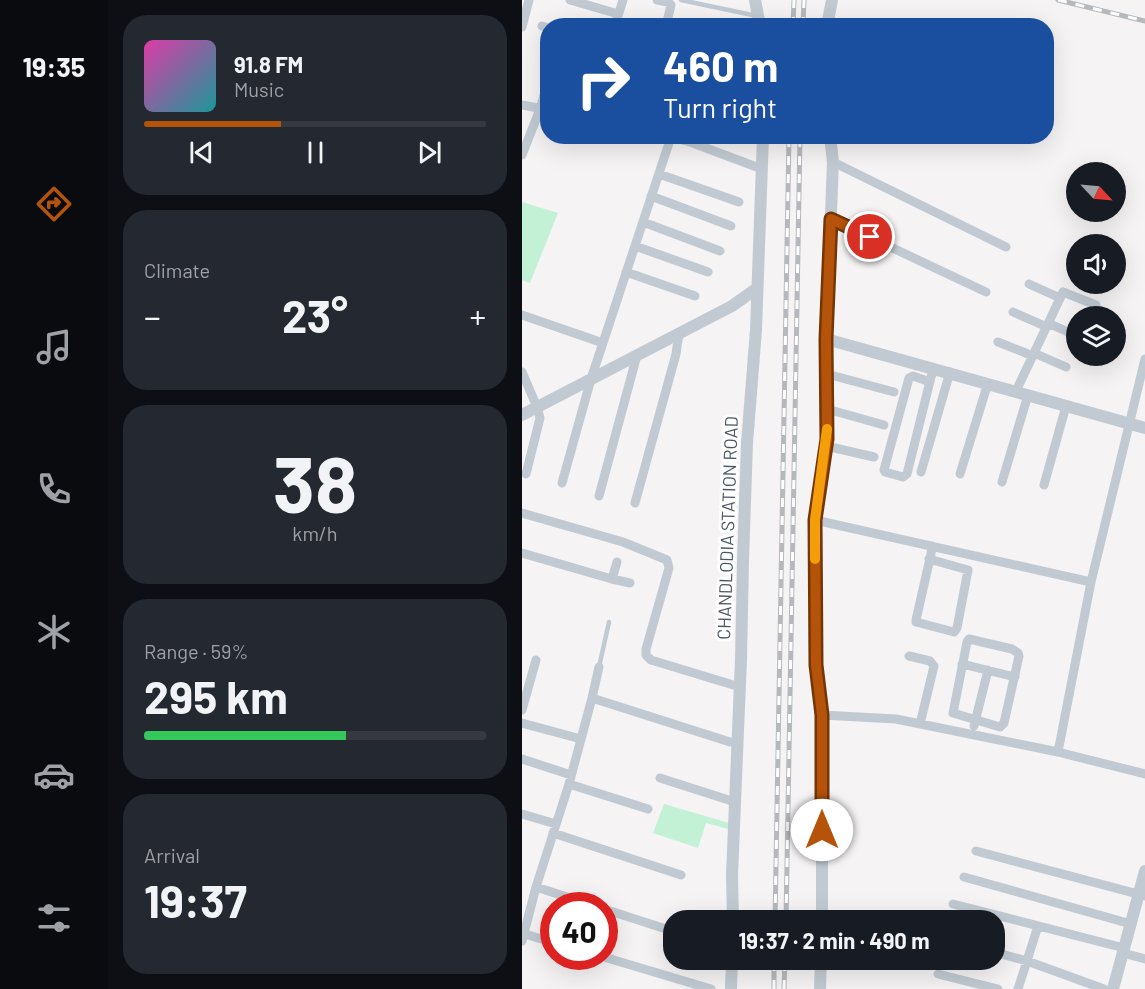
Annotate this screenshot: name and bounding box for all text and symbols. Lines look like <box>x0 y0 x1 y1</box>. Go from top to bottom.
text: 460 m <box>663 40 778 90</box>
icon: right <box>564 42 642 120</box>
text: 19:35 <box>23 50 85 82</box>
text: 91.8 FM <box>234 51 303 77</box>
text: Music <box>234 77 284 101</box>
text: Turn right <box>663 91 777 123</box>
icon: previous <box>185 136 218 169</box>
icon: pause <box>299 136 332 169</box>
icon: next <box>413 136 446 169</box>
north arrow <box>1066 162 1126 222</box>
map controls <box>1066 162 1126 366</box>
icon: directions <box>33 183 75 225</box>
pin <box>844 211 895 262</box>
icon: arrive <box>853 220 886 253</box>
button: sound <box>1066 234 1126 294</box>
text: Climate <box>144 258 210 282</box>
text: 23° <box>282 288 348 342</box>
text: − <box>144 296 161 336</box>
text: + <box>469 296 486 336</box>
button: layers <box>1066 306 1126 366</box>
icon: music <box>33 326 75 368</box>
street label: CHANDLODIA STATION ROAD <box>712 416 742 640</box>
text: 38 <box>273 435 357 529</box>
icon: phone <box>33 468 75 510</box>
text: km/h <box>292 521 338 545</box>
icon: climate <box>33 611 75 653</box>
text: Range · 59% <box>144 639 248 663</box>
text: 295 km <box>144 669 288 723</box>
icon: car <box>33 754 75 796</box>
position arrow <box>790 798 854 862</box>
text: Arrival <box>144 843 200 867</box>
text: 19:37 <box>144 873 247 927</box>
speed limit sign: 40 <box>540 892 618 970</box>
icon: filters <box>33 897 75 939</box>
text: 19:37 · 2 min · 490 m <box>738 927 930 953</box>

